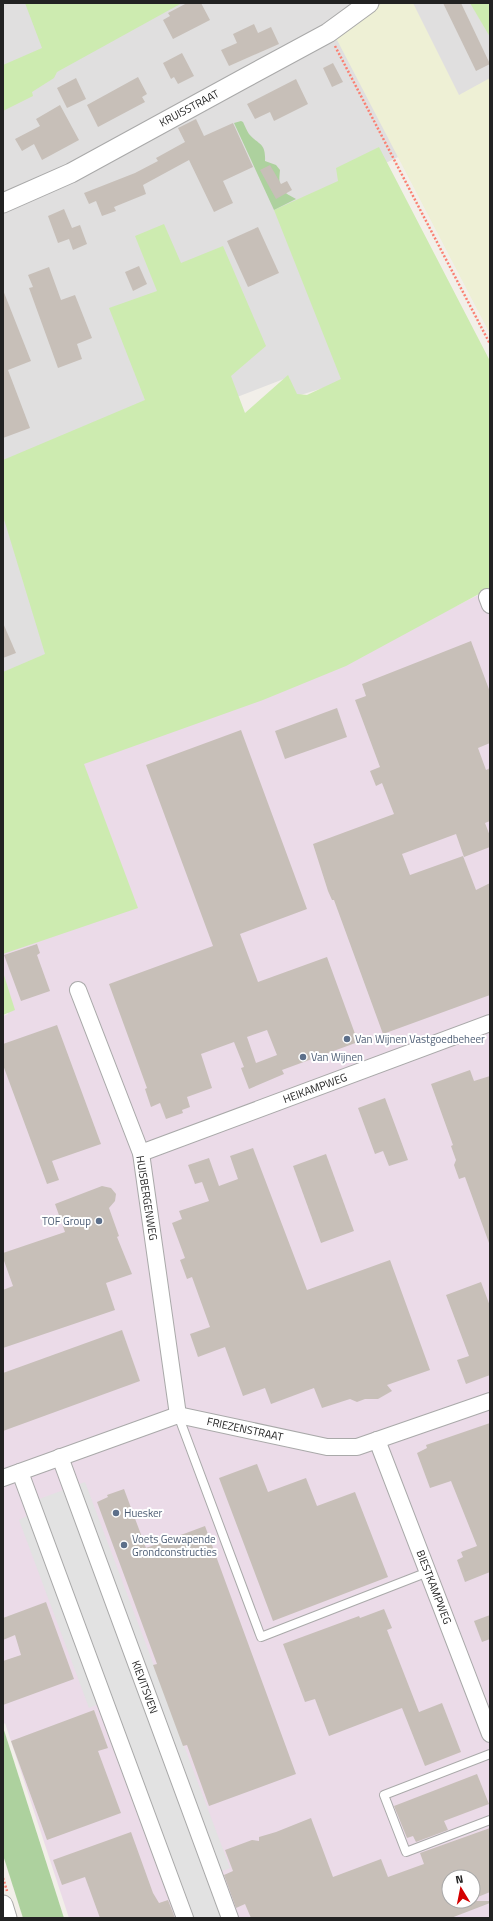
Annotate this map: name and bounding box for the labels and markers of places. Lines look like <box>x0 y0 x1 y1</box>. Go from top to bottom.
place label: Van Wijnen Vastgoedbeheer <box>355 1031 485 1047</box>
marker: Van Wijnen Vastgoedbeheer <box>342 1034 352 1044</box>
place label: Van Wijnen <box>311 1049 363 1065</box>
marker: Van Wijnen <box>298 1052 308 1062</box>
place label: TOF Group <box>42 1213 91 1229</box>
marker: TOF Group <box>94 1216 104 1226</box>
place label: Huesker <box>124 1505 163 1521</box>
marker: Huesker <box>111 1508 121 1518</box>
place label: Voets Gewapende Grondconstructies <box>132 1531 217 1560</box>
marker: Voets Gewapende Grondconstructies <box>119 1540 129 1550</box>

